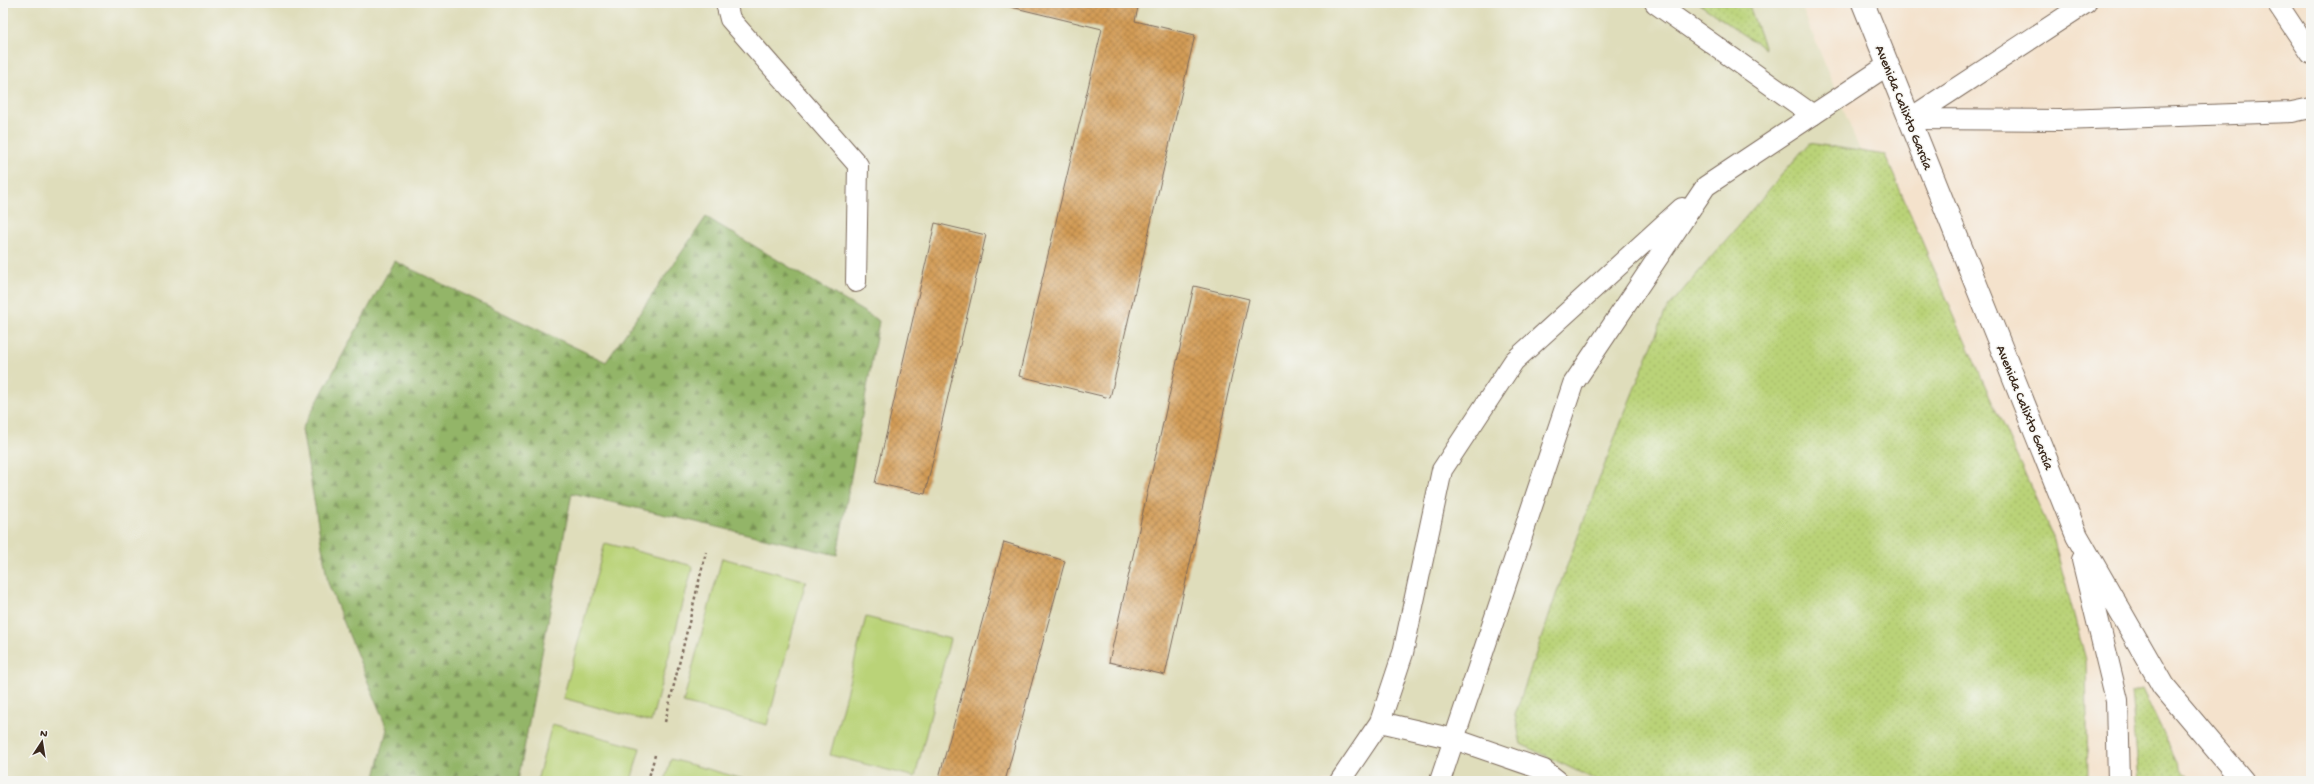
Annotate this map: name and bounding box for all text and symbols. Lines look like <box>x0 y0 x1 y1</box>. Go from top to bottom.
street label: Avenida Calixto García <box>1870 43 1936 174</box>
street label: Avenida Calixto García <box>1991 343 2057 474</box>
north arrow <box>22 722 62 762</box>
text: N <box>39 728 48 741</box>

